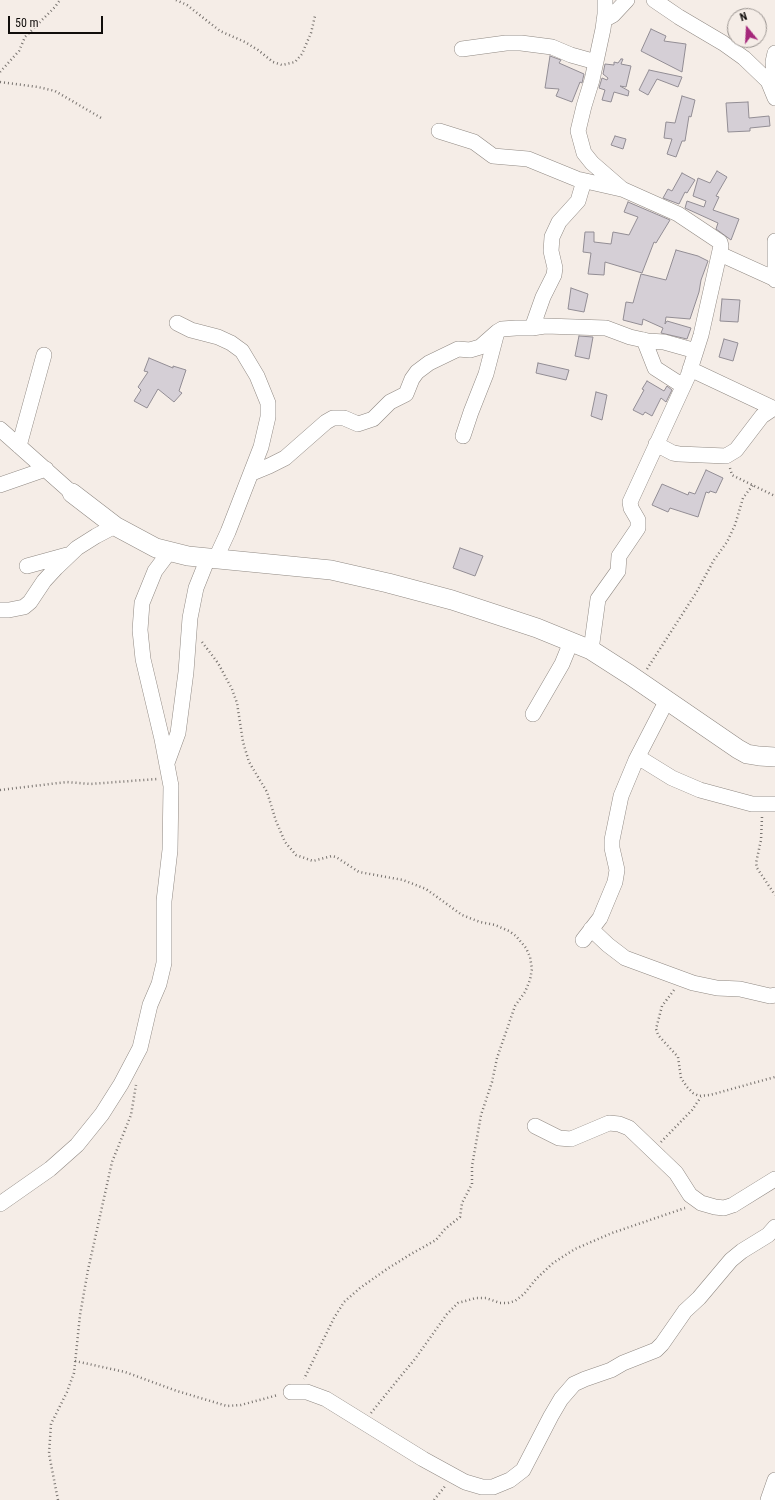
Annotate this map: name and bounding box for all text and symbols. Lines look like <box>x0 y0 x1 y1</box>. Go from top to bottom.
scale bar <box>10 8 105 34</box>
north arrow <box>727 8 767 48</box>
text: N <box>738 10 749 24</box>
text: 50 m <box>15 16 39 30</box>

